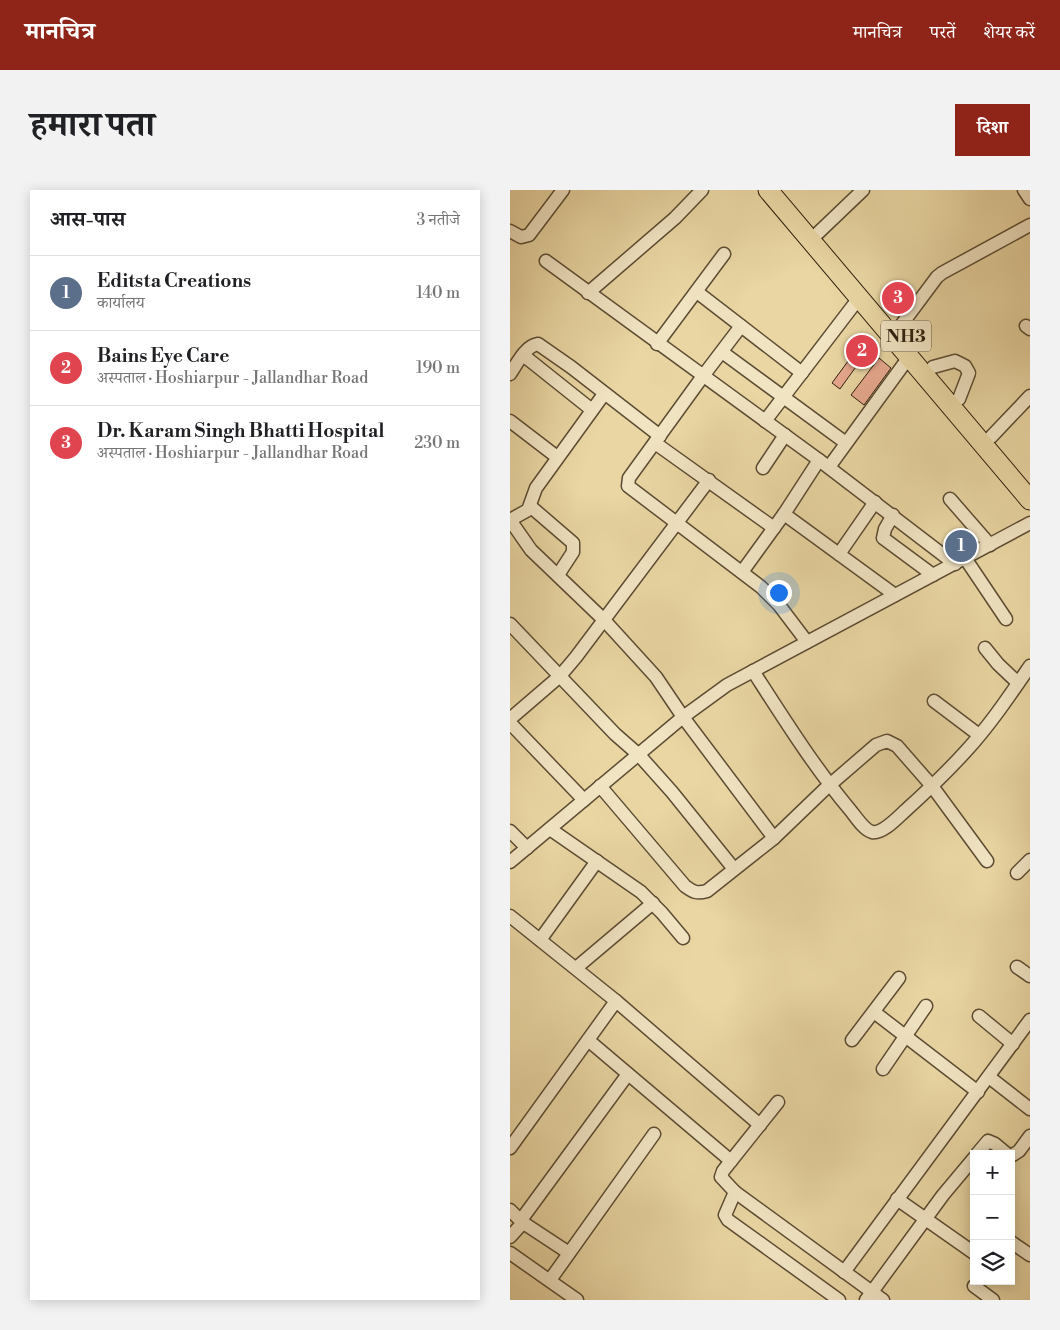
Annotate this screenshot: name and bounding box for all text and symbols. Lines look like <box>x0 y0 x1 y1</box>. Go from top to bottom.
text: मानचित्र <box>25 17 95 47</box>
text: मानचित्र <box>853 21 902 44</box>
text: परतें <box>930 21 956 44</box>
text: शेयर करें <box>984 21 1035 44</box>
text: हमारा पता <box>30 104 155 147</box>
button: दिशा <box>955 104 1030 156</box>
text: आस-पास <box>50 207 125 233</box>
text: 3 नतीजे <box>416 210 460 230</box>
text: Editsta Creations <box>97 269 251 293</box>
pin: 3 <box>882 279 914 317</box>
text: 1 <box>62 283 70 303</box>
text: 140 m <box>416 283 460 303</box>
text: कार्यालय <box>97 293 145 313</box>
road number: NH3 <box>881 320 931 352</box>
pin: 2 <box>846 332 878 370</box>
text: Bains Eye Care <box>97 344 230 368</box>
text: 2 <box>61 358 71 378</box>
text: 190 m <box>416 358 460 378</box>
text: अस्पताल · Hoshiarpur - Jallandhar Road <box>97 368 368 388</box>
text: Dr. Karam Singh Bhatti Hospital <box>97 419 384 443</box>
text: 3 <box>61 433 71 453</box>
text: 230 m <box>414 433 460 453</box>
text: अस्पताल · Hoshiarpur - Jallandhar Road <box>97 443 368 463</box>
pin: 1 <box>945 527 977 565</box>
your location <box>766 580 792 606</box>
map controls <box>970 1150 1015 1285</box>
button: + <box>970 1150 1015 1195</box>
button: − <box>970 1195 1015 1240</box>
button: layers <box>970 1240 1015 1285</box>

